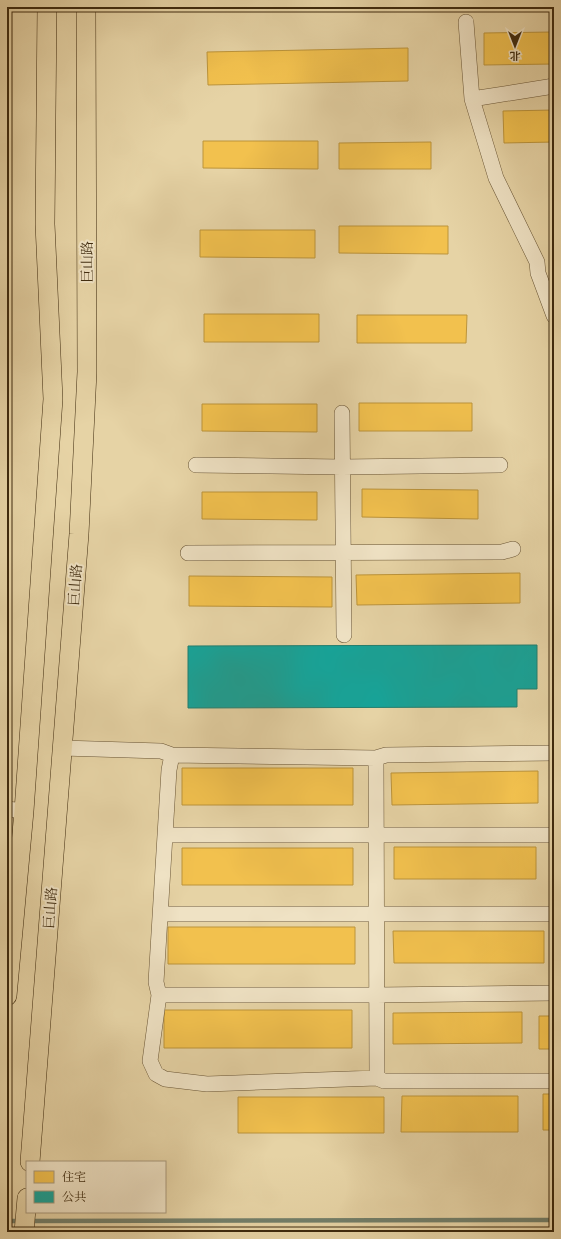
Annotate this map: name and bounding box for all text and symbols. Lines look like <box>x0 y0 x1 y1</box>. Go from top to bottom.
north arrow <box>495 26 535 66</box>
text: 北 <box>510 49 521 63</box>
street label: 巨山路 <box>78 241 96 283</box>
street label: 巨山路 <box>65 563 85 607</box>
street label: 巨山路 <box>40 886 60 930</box>
legend <box>26 1161 166 1213</box>
text: 住宅 <box>62 1169 86 1185</box>
text: 公共 <box>62 1189 86 1205</box>

